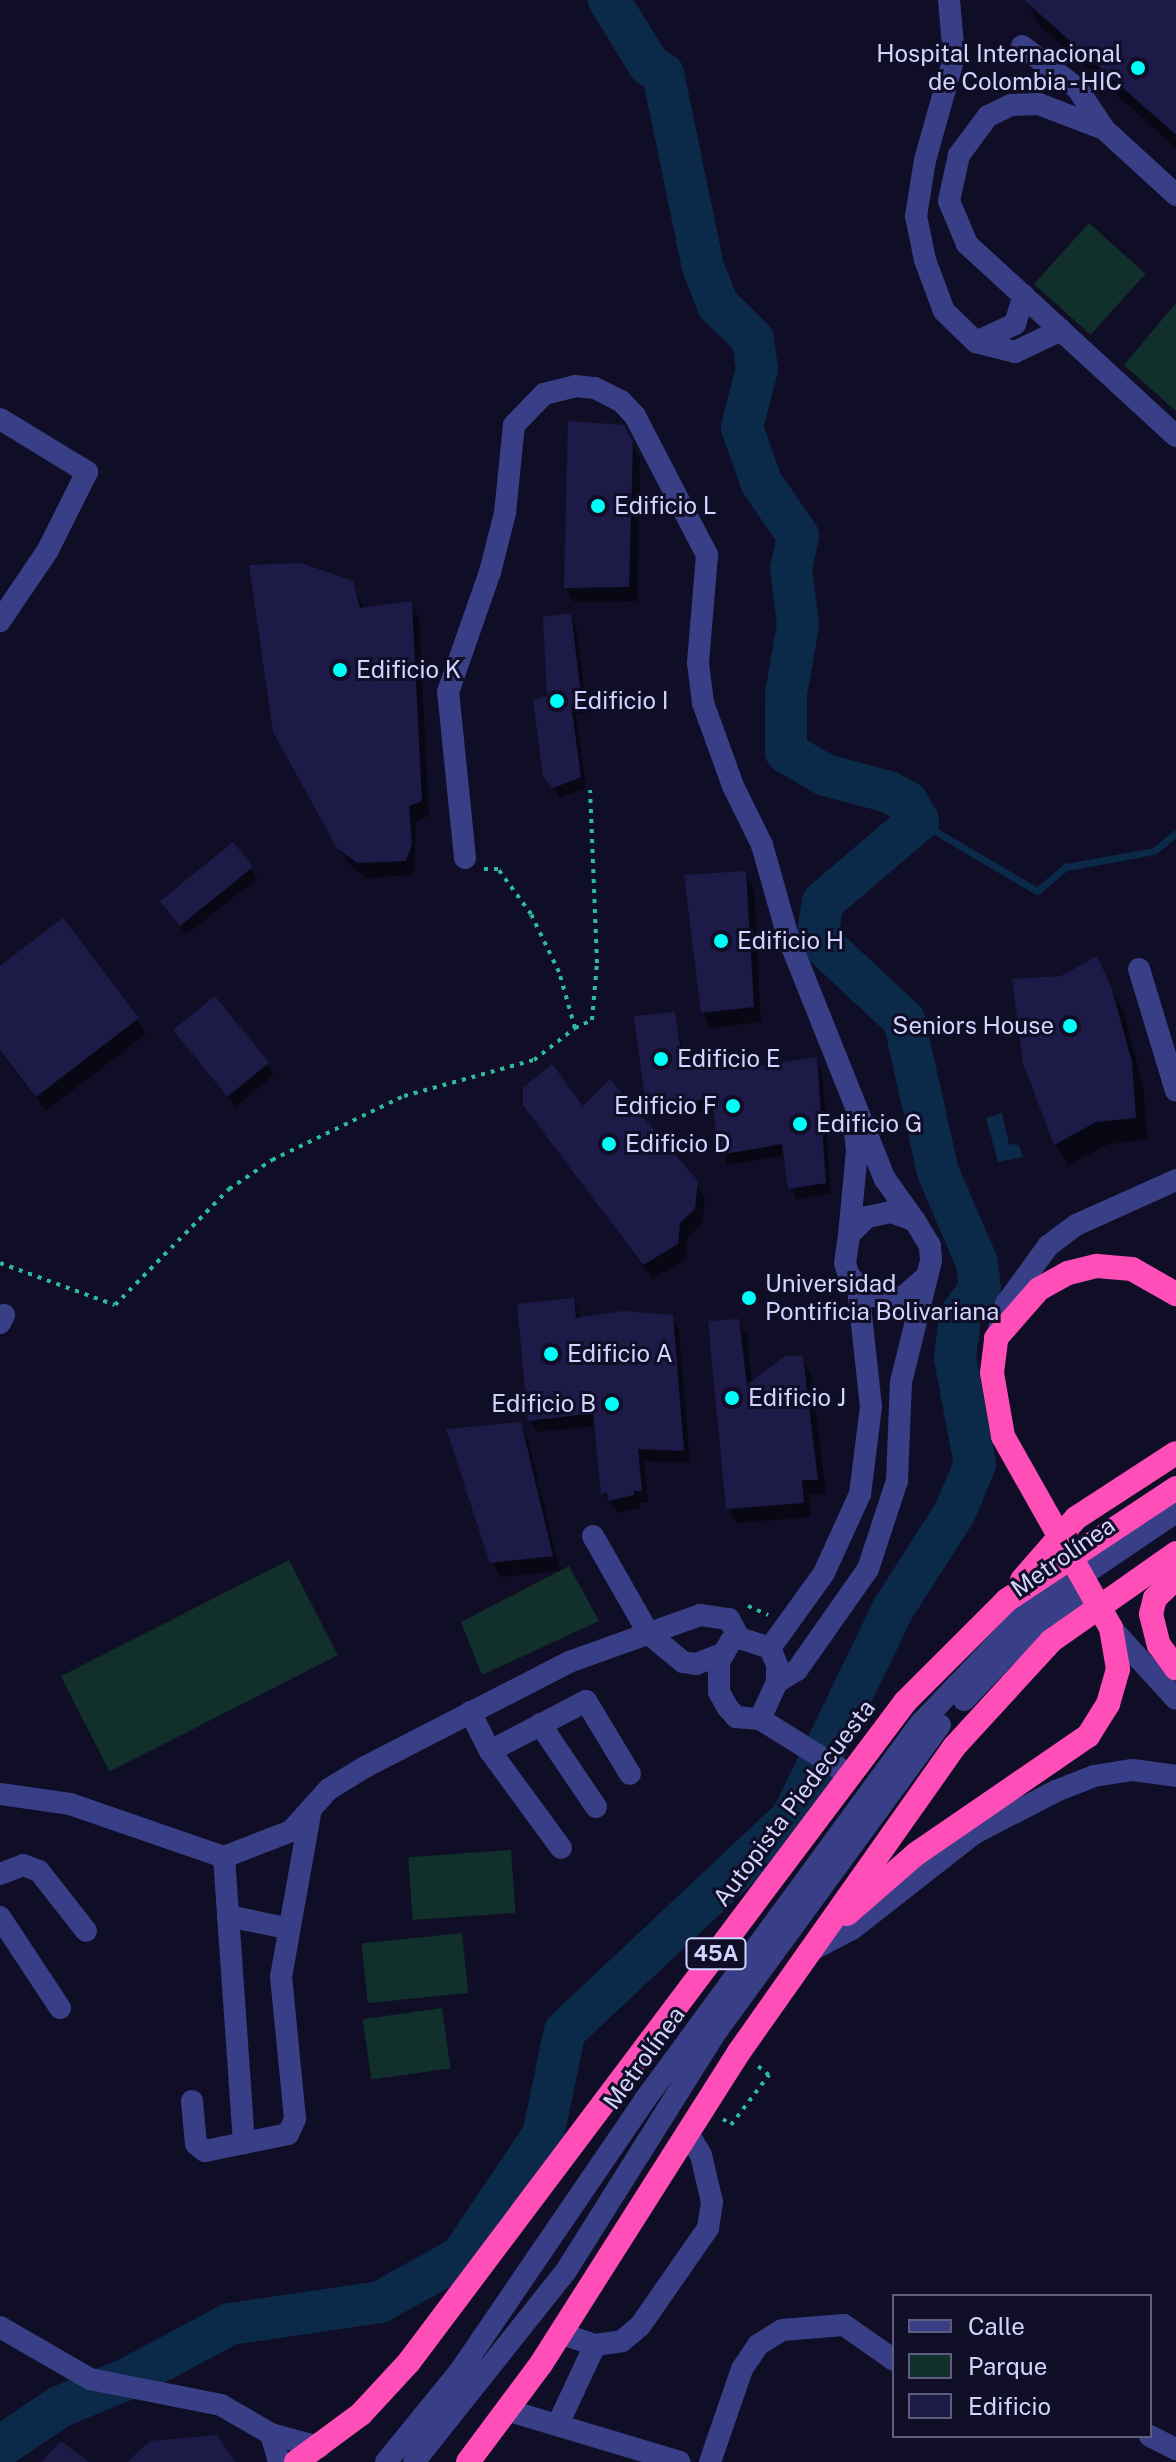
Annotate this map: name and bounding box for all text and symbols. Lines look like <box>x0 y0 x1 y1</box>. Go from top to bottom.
place label: Hospital Internacional de Colombia - HIC <box>876 40 1122 96</box>
marker: Hospital Internacional de Colombia - HIC <box>1129 59 1147 77</box>
place label: Edificio L <box>614 492 717 520</box>
marker: Edificio L <box>589 497 607 515</box>
place label: Edificio K <box>356 656 461 684</box>
marker: Edificio K <box>331 661 349 679</box>
place label: Edificio I <box>573 687 669 715</box>
marker: Edificio I <box>548 692 566 710</box>
place label: Edificio H <box>737 927 844 955</box>
marker: Edificio H <box>712 932 730 950</box>
place label: Seniors House <box>892 1012 1054 1040</box>
marker: Seniors House <box>1061 1017 1079 1035</box>
place label: Edificio E <box>677 1045 781 1073</box>
marker: Edificio E <box>652 1050 670 1068</box>
place label: Edificio F <box>614 1092 717 1120</box>
marker: Edificio F <box>724 1097 742 1115</box>
place label: Edificio G <box>816 1110 922 1138</box>
marker: Edificio G <box>791 1115 809 1133</box>
place label: Edificio D <box>625 1130 730 1158</box>
marker: Edificio D <box>600 1135 618 1153</box>
place label: Universidad Pontificia Bolivariana <box>765 1270 999 1326</box>
marker: Universidad Pontificia Bolivariana <box>740 1289 758 1307</box>
place label: Edificio A <box>567 1340 673 1368</box>
marker: Edificio A <box>542 1345 560 1363</box>
place label: Edificio J <box>748 1384 846 1412</box>
marker: Edificio J <box>723 1389 741 1407</box>
place label: Edificio B <box>491 1390 596 1418</box>
marker: Edificio B <box>603 1395 621 1413</box>
street label: Metrolínea <box>1006 1511 1120 1603</box>
street label: Autopista Piedecuesta <box>707 1694 881 1912</box>
road number: 45A <box>684 1936 748 1972</box>
street label: Metrolínea <box>597 2001 691 2115</box>
legend <box>892 2294 1152 2438</box>
text: Calle <box>968 2312 1025 2340</box>
text: Parque <box>968 2352 1047 2380</box>
text: Edificio <box>968 2392 1051 2420</box>

